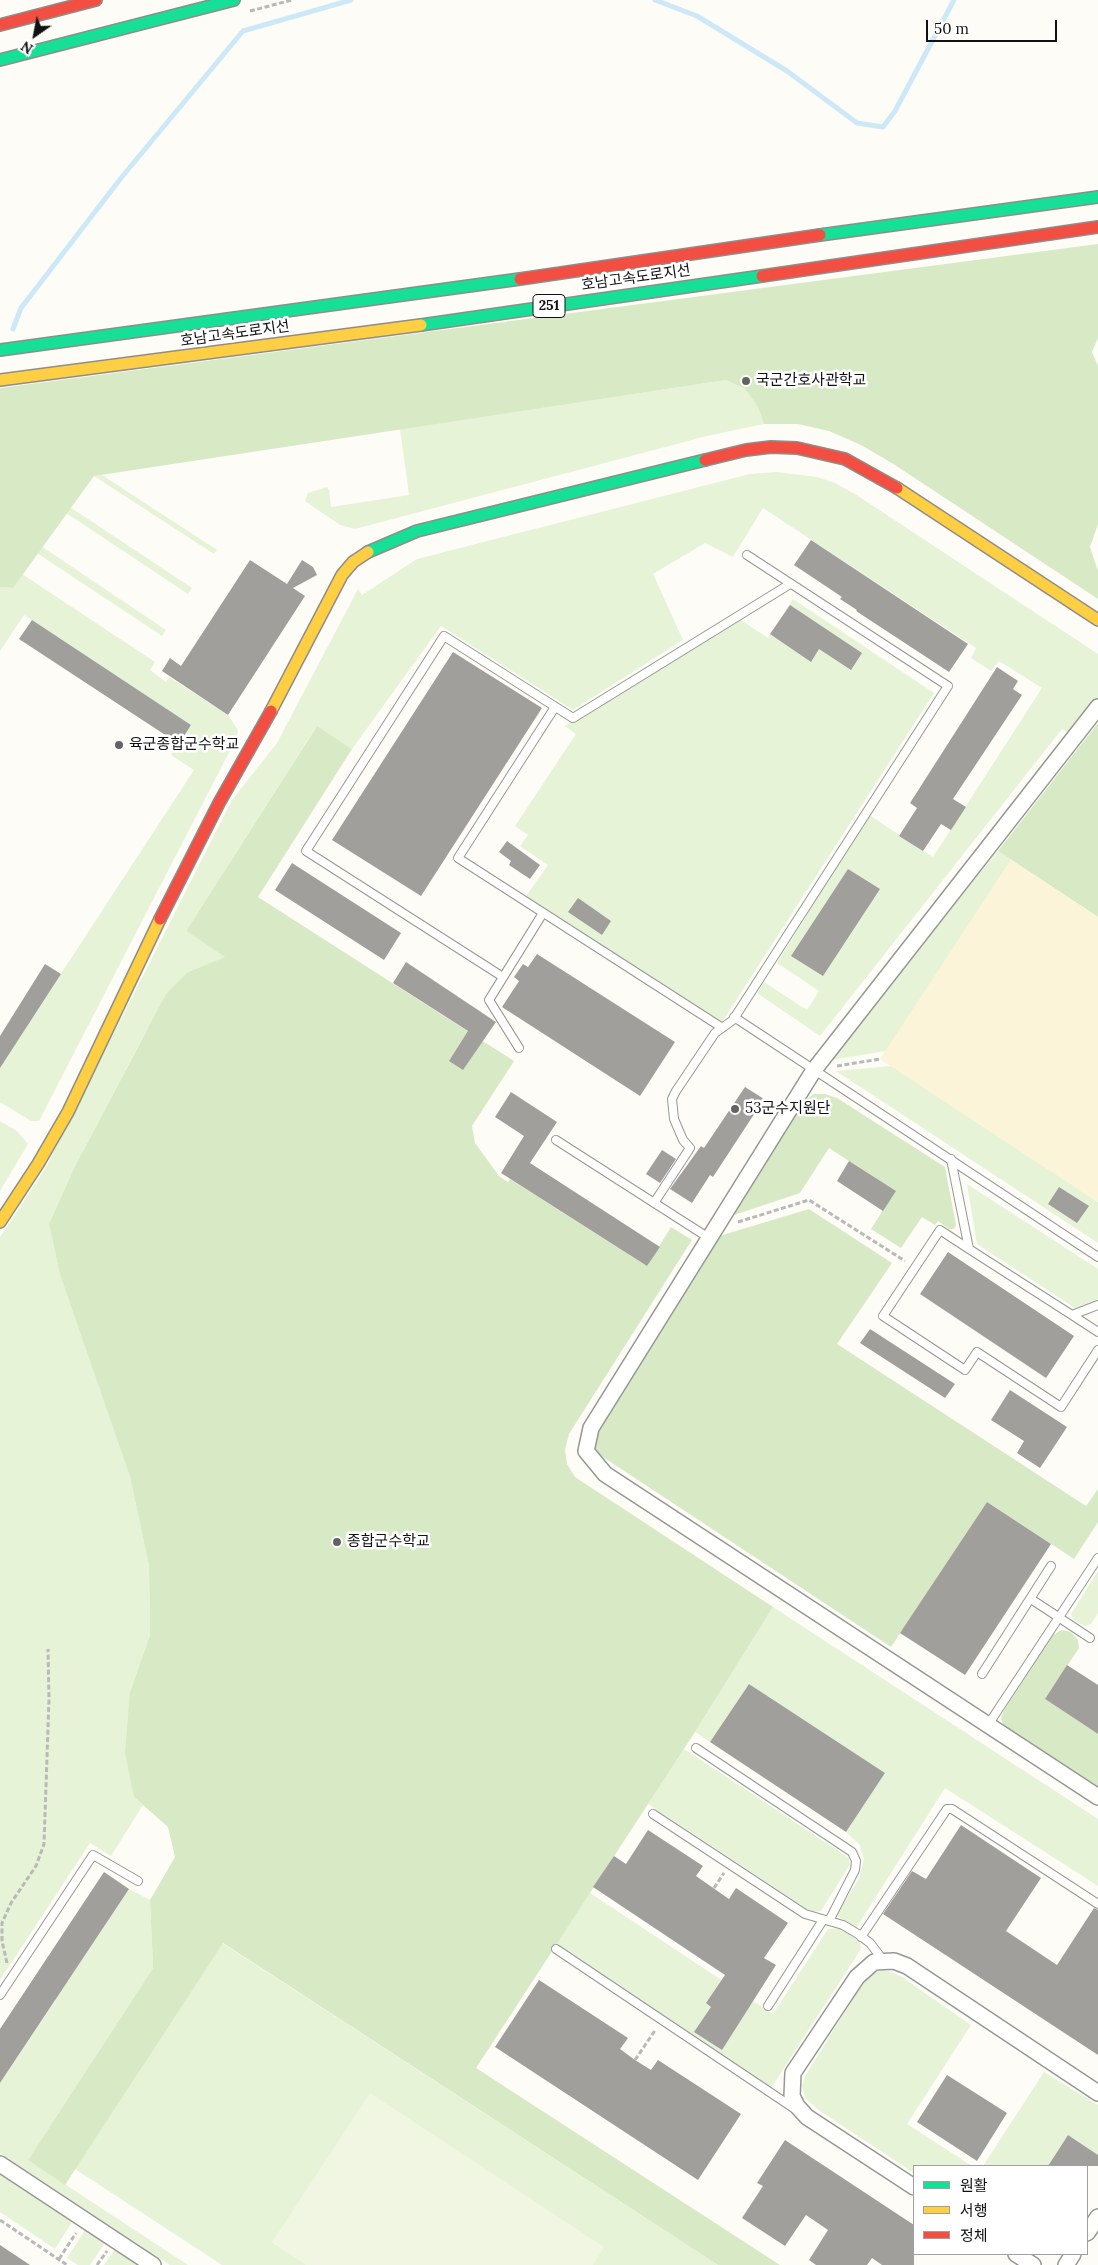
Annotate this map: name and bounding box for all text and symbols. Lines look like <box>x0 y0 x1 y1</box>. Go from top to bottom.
north arrow <box>10 10 60 60</box>
scale bar <box>928 10 1059 42</box>
text: 50 m <box>934 19 969 38</box>
text: N <box>17 37 36 58</box>
street label: 호남고속도로지선 <box>580 261 692 295</box>
road number: 251 <box>533 294 565 318</box>
street label: 호남고속도로지선 <box>179 317 291 351</box>
place label: 국군간호사관학교 <box>756 372 866 390</box>
marker: 국군간호사관학교 <box>740 375 752 387</box>
place label: 육군종합군수학교 <box>129 736 239 754</box>
marker: 육군종합군수학교 <box>113 739 125 751</box>
place label: 53군수지원단 <box>745 1100 831 1118</box>
marker: 53군수지원단 <box>729 1103 741 1115</box>
place label: 종합군수학교 <box>347 1533 430 1551</box>
marker: 종합군수학교 <box>331 1536 343 1548</box>
legend <box>913 2165 1088 2255</box>
text: 원활 <box>960 2176 988 2195</box>
text: 서행 <box>960 2201 988 2220</box>
text: 정체 <box>960 2226 988 2245</box>

